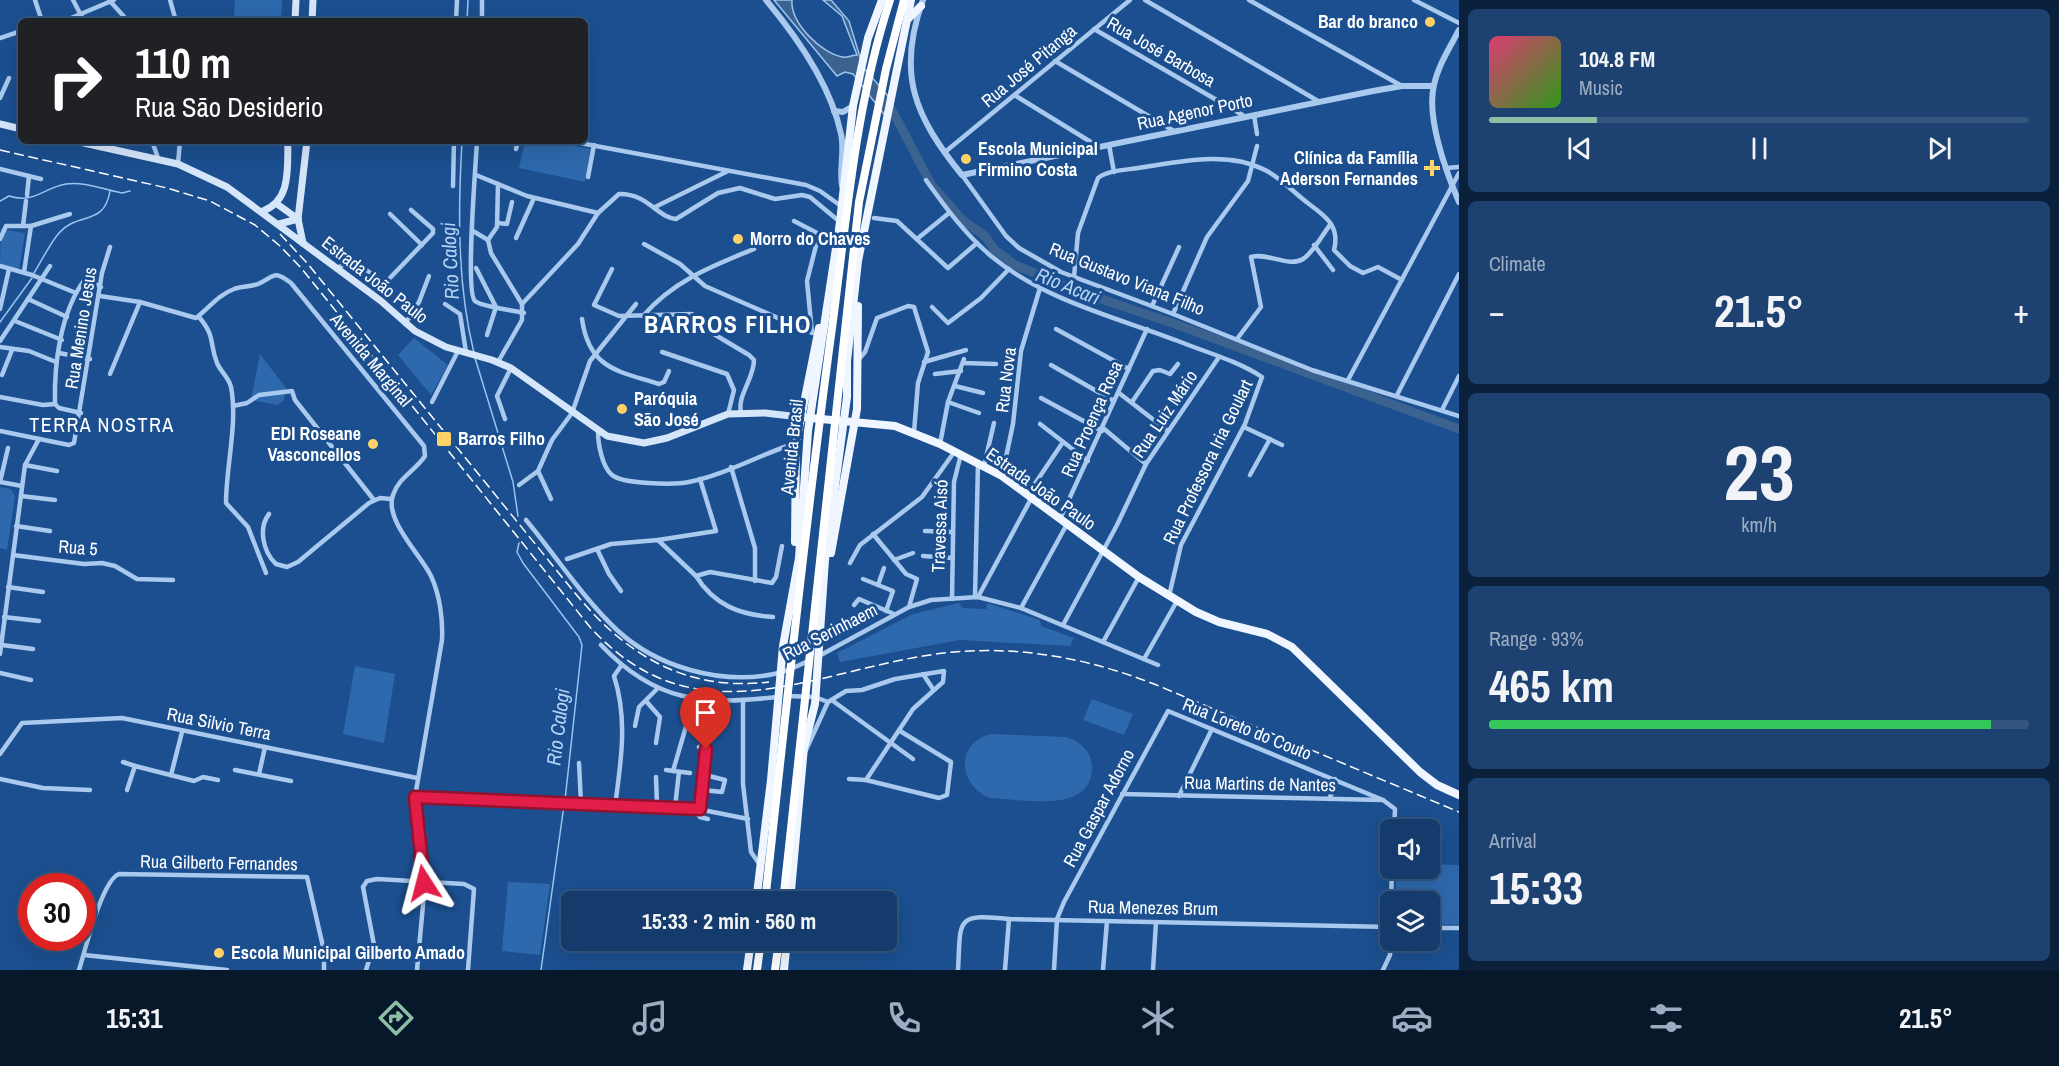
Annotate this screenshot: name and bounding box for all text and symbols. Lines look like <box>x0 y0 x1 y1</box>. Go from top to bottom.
place label: Bar do branco <box>1318 9 1418 34</box>
street label: Rua José Barbosa <box>1102 10 1220 93</box>
marker: Bar do branco <box>1423 15 1437 29</box>
street label: Rua José Pitanga <box>976 18 1082 113</box>
text: 110 m <box>135 35 231 91</box>
icon: right <box>36 42 114 120</box>
text: 104.8 FM <box>1579 44 1655 74</box>
text: Music <box>1579 74 1623 101</box>
street label: Rua Agenor Porto <box>1135 87 1255 136</box>
text: Rua Sāo Desiderio <box>135 89 323 125</box>
icon: previous <box>1563 132 1596 165</box>
icon: pause <box>1743 132 1776 165</box>
icon: next <box>1923 132 1956 165</box>
place label: Escola Municipal Firmino Costa <box>978 136 1098 182</box>
place label: Clínica da Família Aderson Fernandes <box>1280 145 1419 191</box>
marker: Escola Municipal Firmino Costa <box>959 152 973 166</box>
marker: Clínica da Família Aderson Fernandes <box>1423 159 1441 177</box>
water label: Rio Calogi <box>434 221 465 300</box>
place label: Morro do Chaves <box>750 226 871 251</box>
street label: Estrada João Paulo <box>317 230 434 329</box>
marker: Morro do Chaves <box>731 232 745 246</box>
street label: Rua Gustavo Viana Filho <box>1046 236 1209 321</box>
text: Climate <box>1489 250 1546 277</box>
water label: Rio Acari <box>1032 260 1105 311</box>
street label: Rua Menino Jesus <box>59 265 102 391</box>
text: 21.5° <box>1714 280 1804 341</box>
text: − <box>1489 289 1505 333</box>
text: + <box>2013 289 2029 333</box>
street label: Avenida Marginal <box>324 307 418 412</box>
district label: BARROS FILHO <box>644 308 812 340</box>
street label: Rua Nova <box>989 346 1022 414</box>
street label: Rua Proença Rosa <box>1055 357 1128 481</box>
street label: Rua Luiz Mário <box>1126 365 1203 463</box>
street label: Rua Professora Iria Goulart <box>1157 375 1258 548</box>
place label: Paróquia São José <box>634 386 699 432</box>
street label: Avenida Brasil <box>774 398 809 497</box>
marker: Paróquia São José <box>615 402 629 416</box>
district label: TERRA NOSTRA <box>29 411 175 438</box>
text: 23 <box>1723 419 1795 524</box>
place label: EDI Roseane Vasconcellos <box>267 421 361 467</box>
place label: Barros Filho <box>458 426 545 451</box>
marker: Barros Filho <box>435 430 453 448</box>
marker: EDI Roseane Vasconcellos <box>366 437 380 451</box>
street label: Estrada João Paulo <box>981 441 1101 536</box>
street label: Travessa Aisó <box>925 479 954 573</box>
text: km/h <box>1741 511 1777 538</box>
street label: Rua 5 <box>58 534 99 561</box>
street label: Rua Serinhaem <box>778 597 882 666</box>
text: Range · 93% <box>1489 625 1584 652</box>
text: 465 km <box>1489 655 1614 716</box>
water label: Rio Calogi <box>539 686 576 767</box>
pin <box>680 687 731 749</box>
street label: Rua Loreto do Couto <box>1179 691 1315 766</box>
icon: arrive <box>689 696 722 729</box>
street label: Rua Silvio Terra <box>165 701 273 746</box>
street label: Rua Gaspar Adorno <box>1057 744 1140 871</box>
street label: Rua Martins de Nantes <box>1184 770 1336 797</box>
map controls <box>1380 819 1440 951</box>
button: sound <box>1380 819 1440 879</box>
text: Arrival <box>1489 827 1536 854</box>
street label: Rua Gilberto Fernandes <box>140 849 298 876</box>
position arrow <box>392 851 456 915</box>
text: 15:33 <box>1489 857 1583 918</box>
speed limit sign: 30 <box>18 873 96 951</box>
button: layers <box>1380 891 1440 951</box>
street label: Rua Menezes Brum <box>1088 894 1218 921</box>
text: 15:33 · 2 min · 560 m <box>642 906 816 936</box>
place label: Escola Municipal Gilberto Amado <box>231 940 465 965</box>
marker: Escola Municipal Gilberto Amado <box>212 946 226 960</box>
icon: directions <box>375 997 417 1039</box>
icon: music <box>629 997 671 1039</box>
icon: phone <box>883 997 925 1039</box>
icon: climate <box>1137 997 1179 1039</box>
icon: car <box>1391 997 1433 1039</box>
icon: filters <box>1645 997 1687 1039</box>
text: 15:31 <box>106 1000 163 1036</box>
text: 21.5° <box>1899 1000 1953 1036</box>

